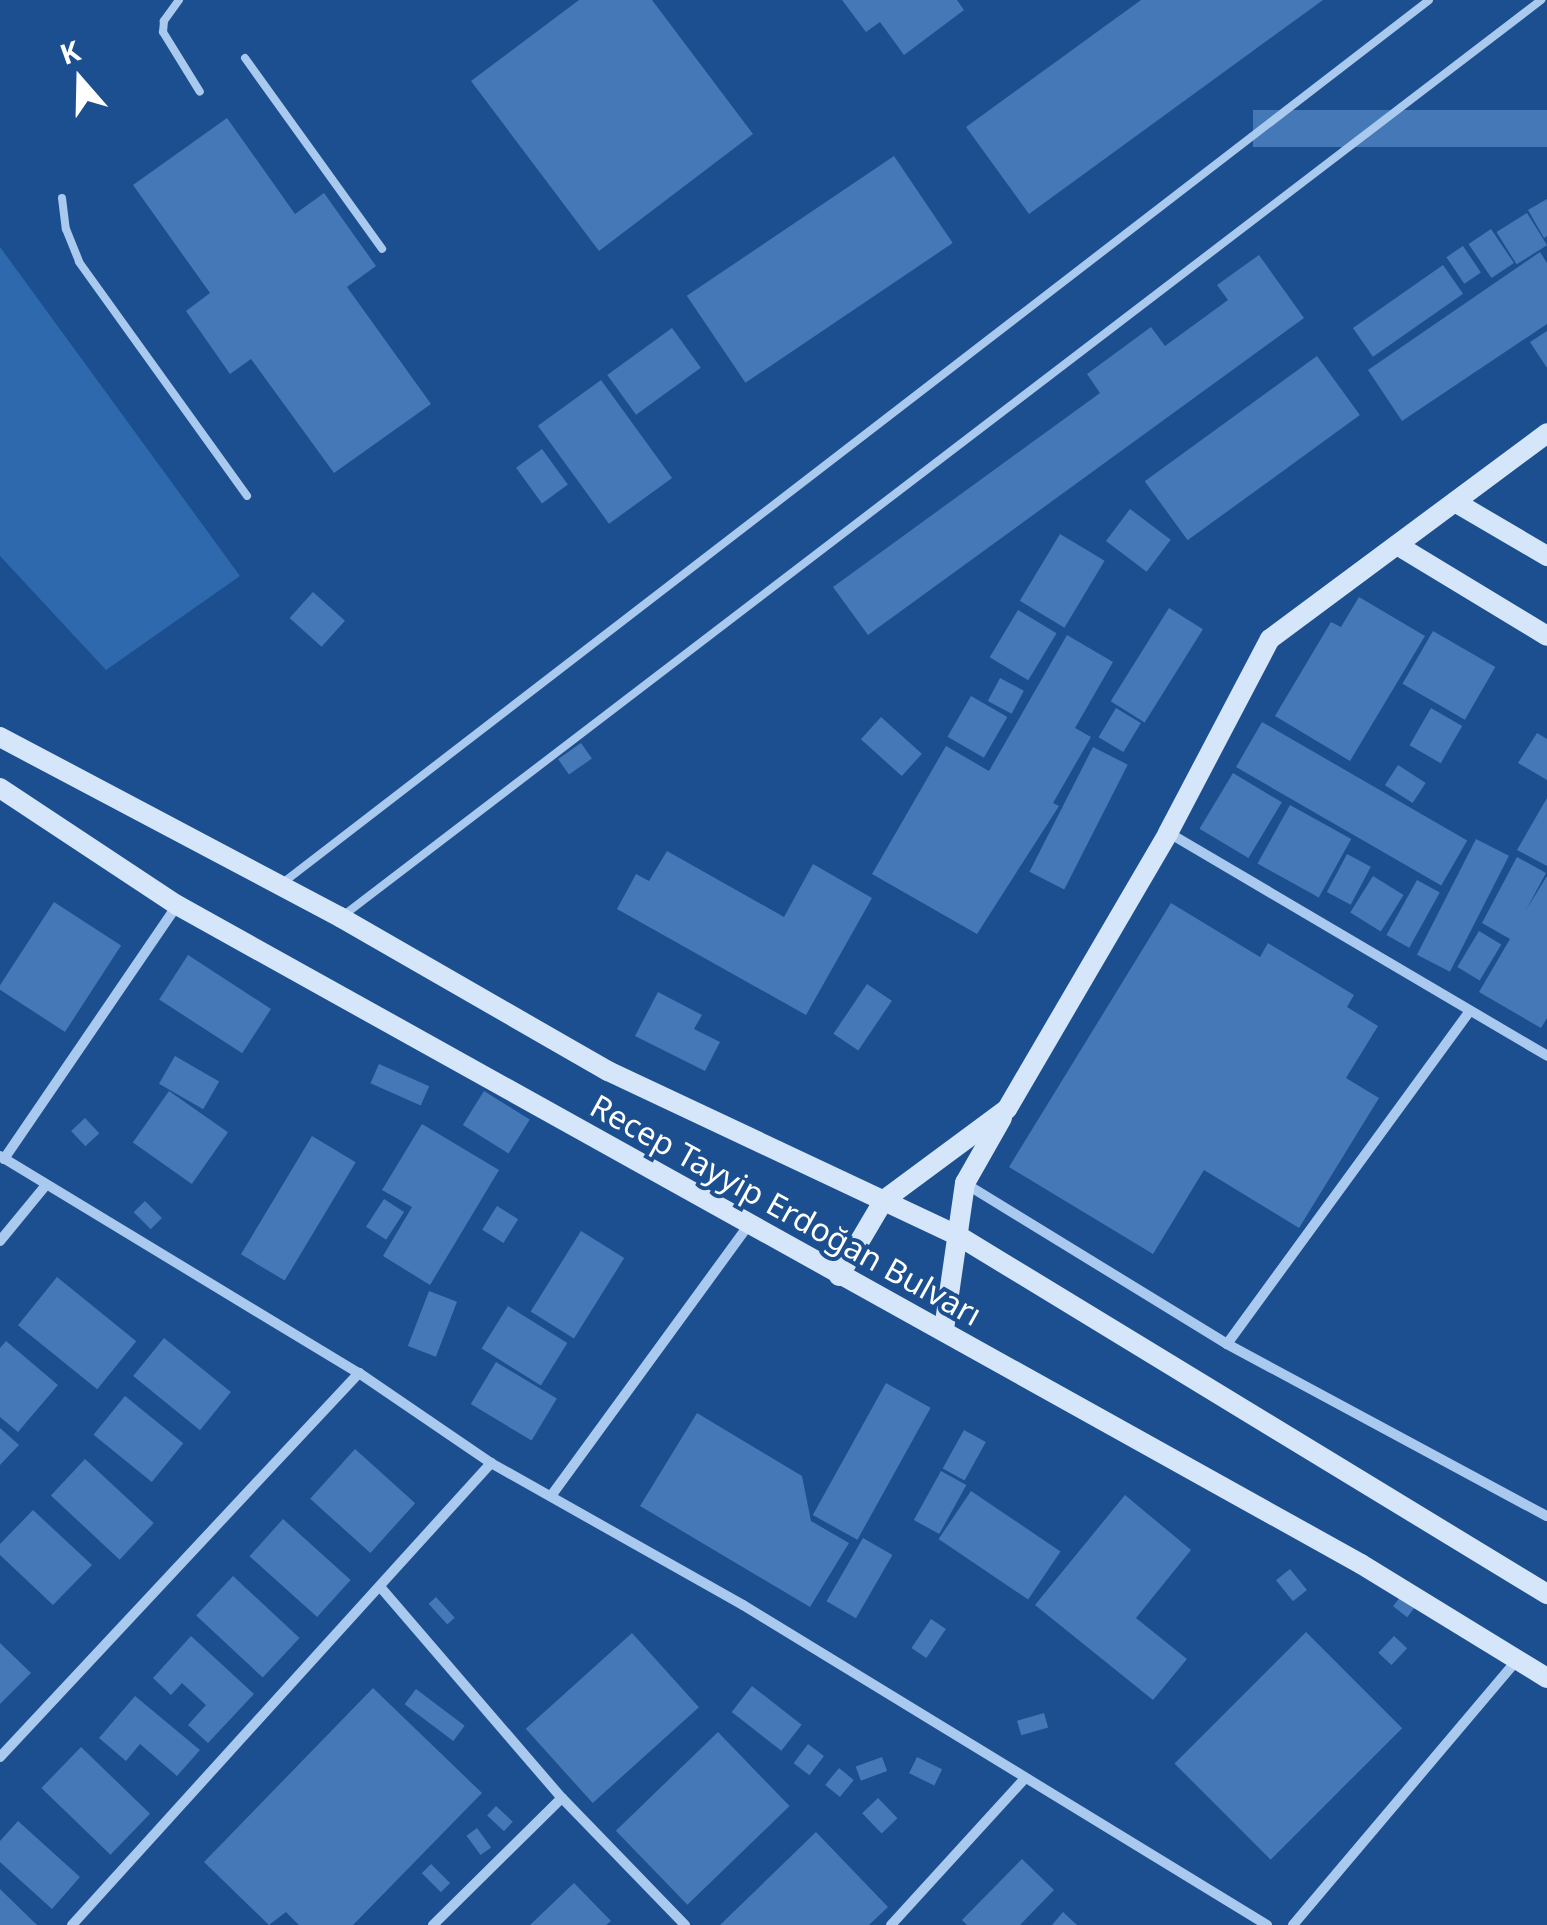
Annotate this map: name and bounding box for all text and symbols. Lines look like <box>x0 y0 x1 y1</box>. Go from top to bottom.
north arrow <box>30 30 130 130</box>
text: K <box>55 31 85 73</box>
street label: Recep Tayyip Erdoğan Bulvarı <box>584 1086 988 1334</box>

